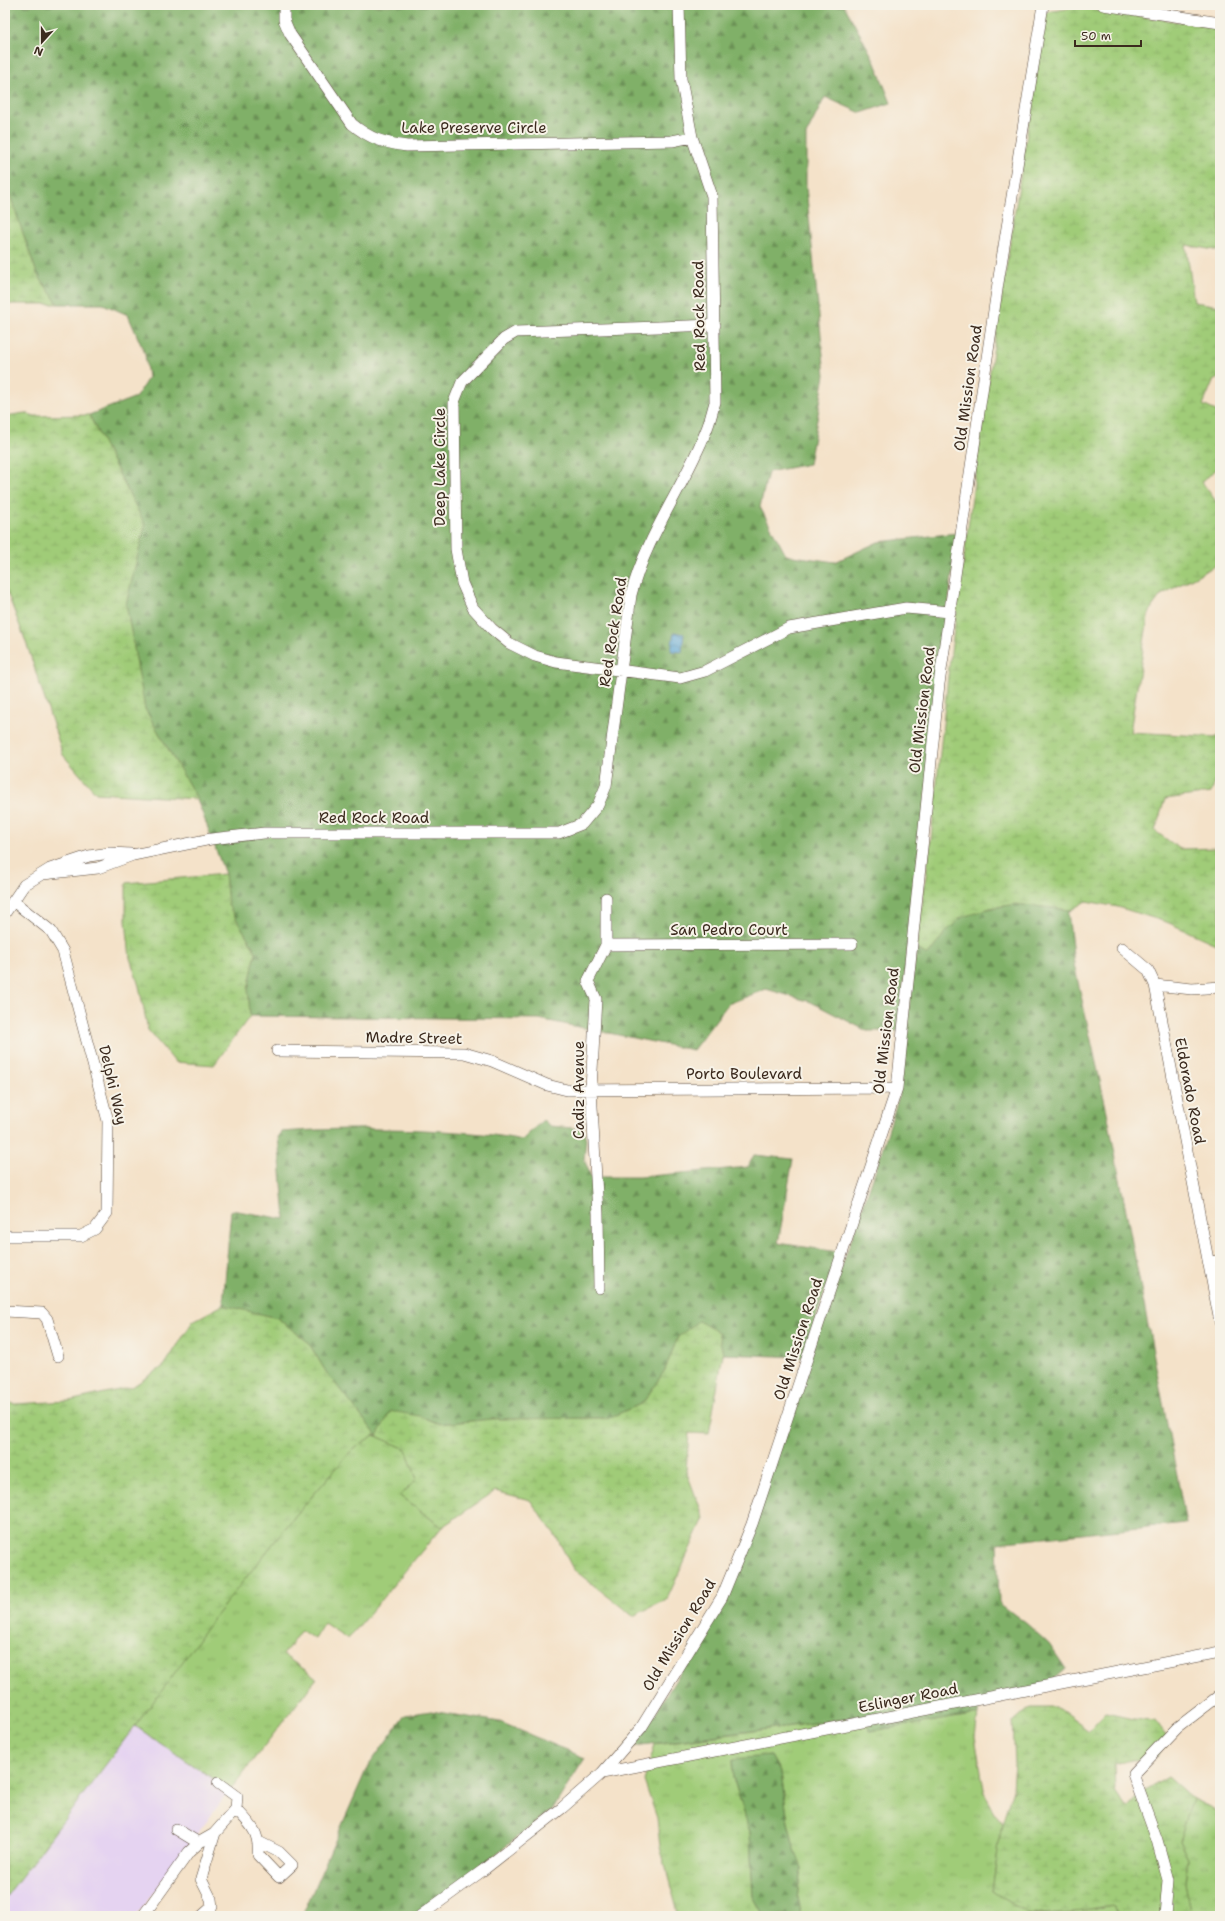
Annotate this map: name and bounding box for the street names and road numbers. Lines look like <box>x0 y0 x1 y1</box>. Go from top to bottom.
street label: Lake Preserve Circle <box>401 118 547 138</box>
street label: Red Rock Road <box>688 260 710 371</box>
street label: Old Mission Road <box>949 323 987 453</box>
street label: Deep Lake Circle <box>430 408 450 526</box>
street label: Red Rock Road <box>594 575 632 688</box>
street label: Old Mission Road <box>904 645 940 774</box>
street label: Red Rock Road <box>319 808 430 828</box>
street label: San Pedro Court <box>670 920 788 940</box>
street label: Old Mission Road <box>868 966 904 1095</box>
street label: Madre Street <box>365 1027 463 1049</box>
street label: Eldorado Road <box>1170 1036 1210 1146</box>
street label: Cadiz Avenue <box>569 1041 589 1139</box>
street label: Delphi Way <box>94 1043 132 1127</box>
street label: Porto Boulevard <box>686 1064 803 1084</box>
street label: Old Mission Road <box>769 1275 827 1403</box>
street label: Old Mission Road <box>638 1575 721 1695</box>
street label: Eslinger Road <box>857 1678 960 1717</box>

